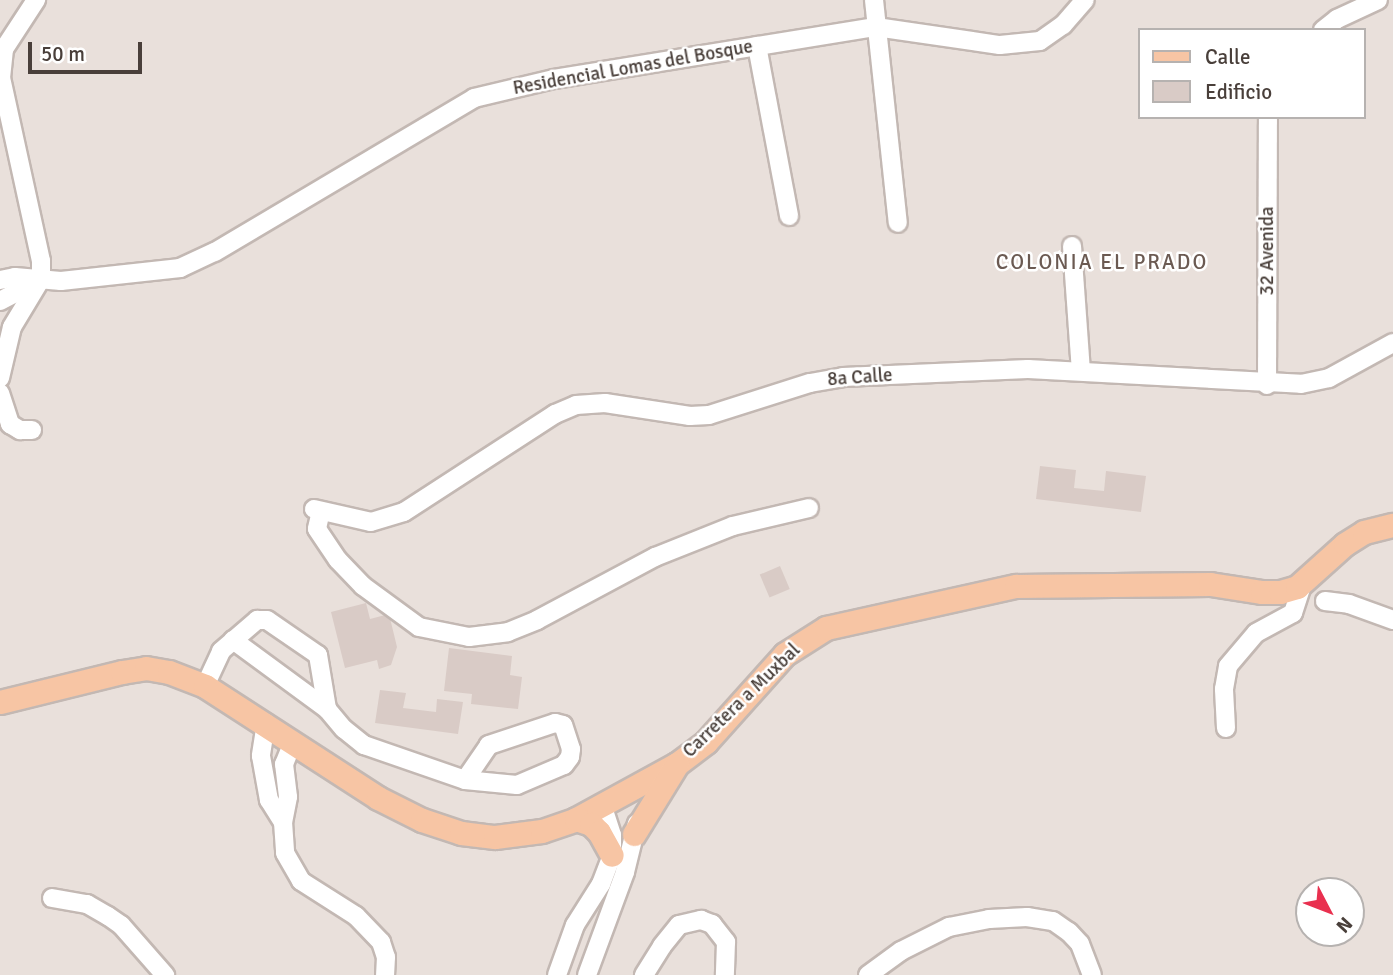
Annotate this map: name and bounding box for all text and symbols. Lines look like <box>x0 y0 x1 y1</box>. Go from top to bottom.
scale bar <box>32 28 145 72</box>
legend <box>1138 28 1365 119</box>
street label: Residencial Lomas del Bosque <box>511 36 755 100</box>
text: 50 m <box>41 41 85 67</box>
text: Calle <box>1205 44 1251 70</box>
text: Edificio <box>1205 79 1272 105</box>
street label: 32 Avenida <box>1257 206 1279 296</box>
district label: COLONIA EL PRADO <box>998 249 1206 275</box>
street label: 8a Calle <box>827 364 893 392</box>
street label: Carretera a Muxbal <box>679 639 805 763</box>
north arrow <box>1295 877 1365 947</box>
text: N <box>1331 912 1357 938</box>

